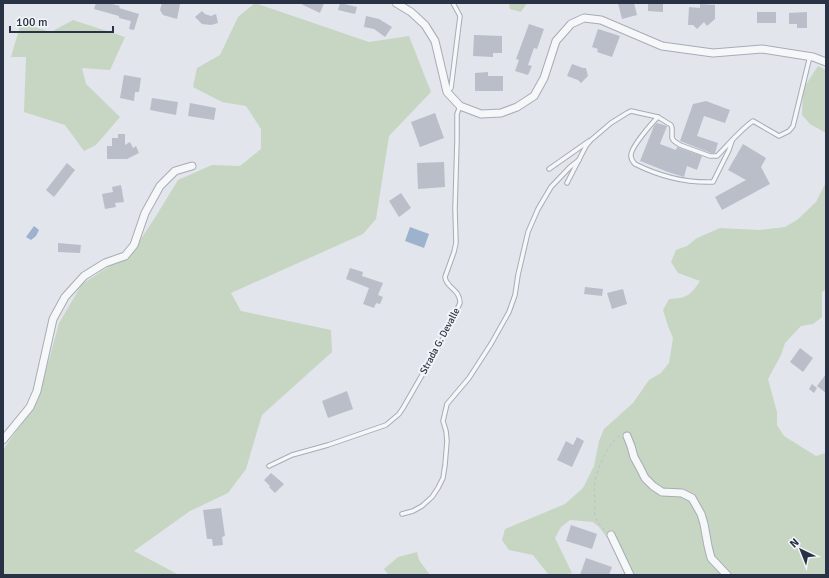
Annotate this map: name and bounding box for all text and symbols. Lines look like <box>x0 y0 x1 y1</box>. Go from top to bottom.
scale bar <box>10 8 113 34</box>
text: 100 m <box>16 15 48 30</box>
street label: Strada G. Devalle <box>418 306 462 376</box>
north arrow <box>781 530 821 570</box>
text: N <box>787 536 802 550</box>

